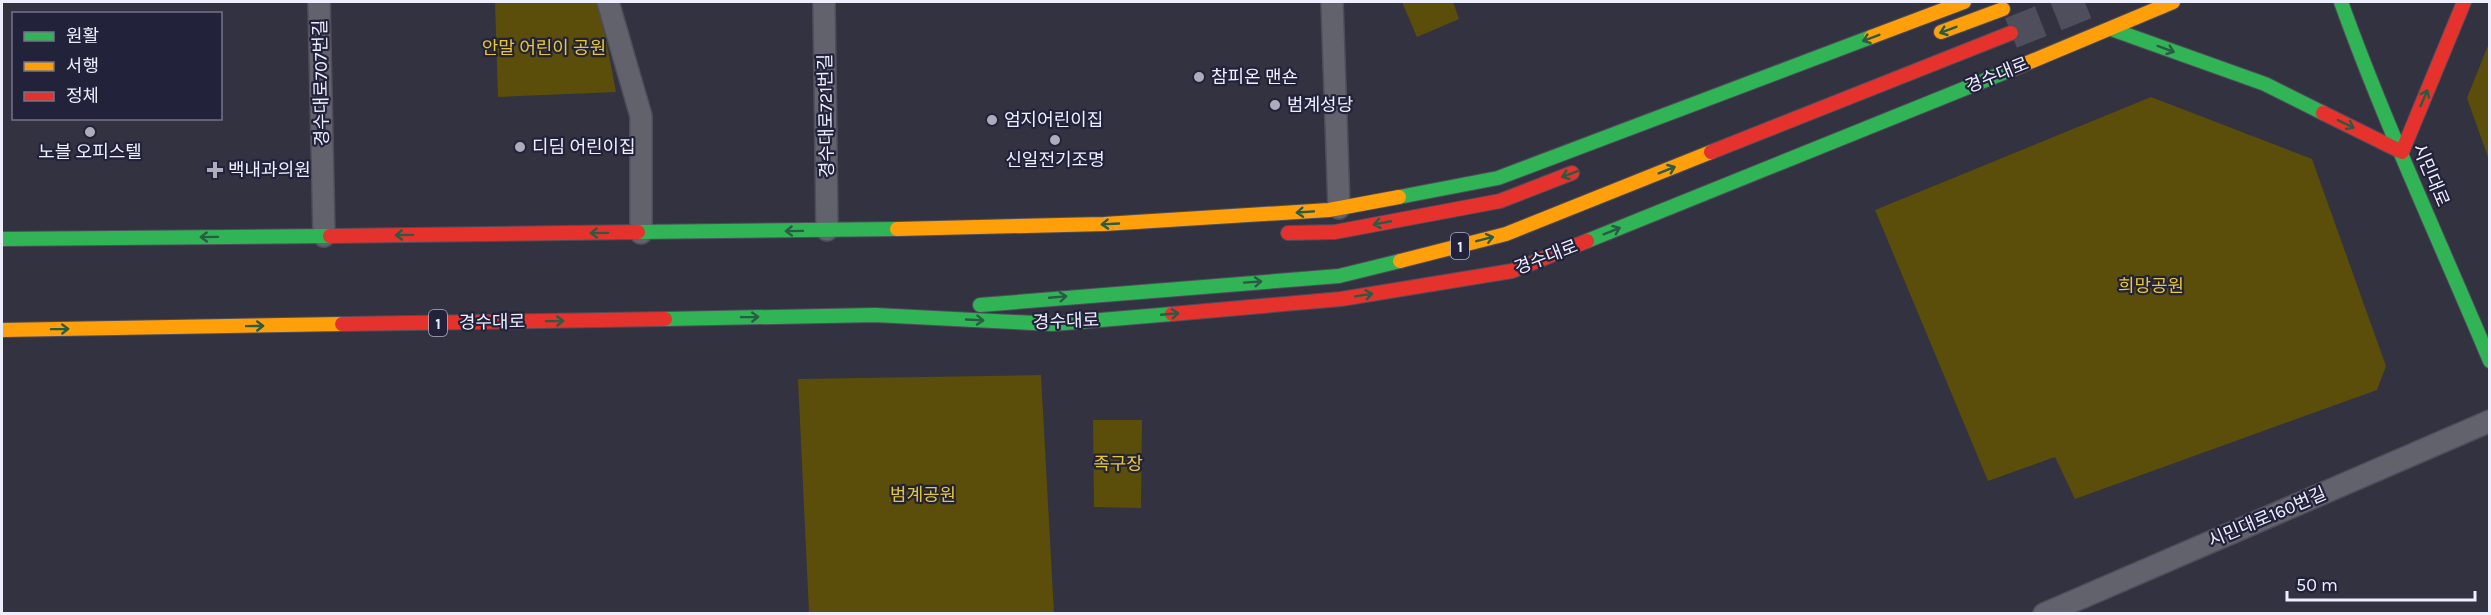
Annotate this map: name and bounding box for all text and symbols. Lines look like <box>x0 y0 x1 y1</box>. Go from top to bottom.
legend <box>12 12 222 120</box>
street label: 경수대로707번길 <box>309 19 333 147</box>
text: 원활 <box>66 25 99 47</box>
one-way arrow <box>1939 25 1958 36</box>
one-way arrow <box>1862 33 1880 44</box>
park label: 안말 어린이 공원 <box>482 37 606 59</box>
one-way arrow <box>2156 44 2175 55</box>
street label: 경수대로 <box>1962 52 2032 98</box>
street label: 경수대로721번길 <box>814 54 838 178</box>
text: 서행 <box>66 55 99 77</box>
place label: 참피온 맨숀 <box>1211 66 1298 88</box>
marker: 참피온 맨숀 <box>1192 70 1206 84</box>
text: 정체 <box>66 85 99 107</box>
one-way arrow <box>2419 89 2430 108</box>
place label: 범계성당 <box>1287 94 1353 116</box>
marker: 범계성당 <box>1268 98 1282 112</box>
place label: 엄지어린이집 <box>1004 109 1103 131</box>
marker: 엄지어린이집 <box>985 113 999 127</box>
one-way arrow <box>2336 119 2354 131</box>
marker: 노블 오피스텔 <box>83 125 97 139</box>
marker: 신일전기조명 <box>1048 133 1062 147</box>
place label: 디딤 어린이집 <box>532 136 636 158</box>
marker: 디딤 어린이집 <box>513 140 527 154</box>
street label: 시민대로 <box>2408 140 2454 210</box>
place label: 노블 오피스텔 <box>38 141 142 163</box>
place label: 신일전기조명 <box>1005 149 1105 171</box>
place label: 백내과의원 <box>228 159 311 181</box>
marker: 백내과의원 <box>206 161 224 179</box>
one-way arrow <box>1657 164 1676 175</box>
one-way arrow <box>1561 170 1579 181</box>
one-way arrow <box>1296 206 1316 217</box>
one-way arrow <box>1101 218 1121 229</box>
one-way arrow <box>1372 218 1392 229</box>
one-way arrow <box>784 225 804 237</box>
one-way arrow <box>1602 225 1621 236</box>
one-way arrow <box>589 227 609 239</box>
one-way arrow <box>394 230 414 241</box>
one-way arrow <box>199 232 219 243</box>
road number: 1 <box>1451 233 1469 259</box>
one-way arrow <box>1475 233 1494 245</box>
street label: 경수대로 <box>1511 235 1581 279</box>
park label: 희망공원 <box>2118 275 2184 297</box>
one-way arrow <box>1242 276 1262 287</box>
one-way arrow <box>1353 290 1373 301</box>
one-way arrow <box>1048 291 1068 302</box>
one-way arrow <box>1159 308 1179 319</box>
street label: 경수대로 <box>1033 309 1099 333</box>
road number: 1 <box>429 310 447 336</box>
street label: 경수대로 <box>459 310 525 334</box>
one-way arrow <box>739 311 759 323</box>
one-way arrow <box>544 315 564 327</box>
one-way arrow <box>965 315 985 326</box>
one-way arrow <box>244 320 264 332</box>
one-way arrow <box>49 323 69 335</box>
park label: 족구장 <box>1093 453 1143 475</box>
street label: 시민대로160번길 <box>2205 482 2329 552</box>
park label: 범계공원 <box>890 484 956 506</box>
scale bar <box>2287 564 2474 602</box>
text: 50 m <box>2296 574 2338 596</box>

